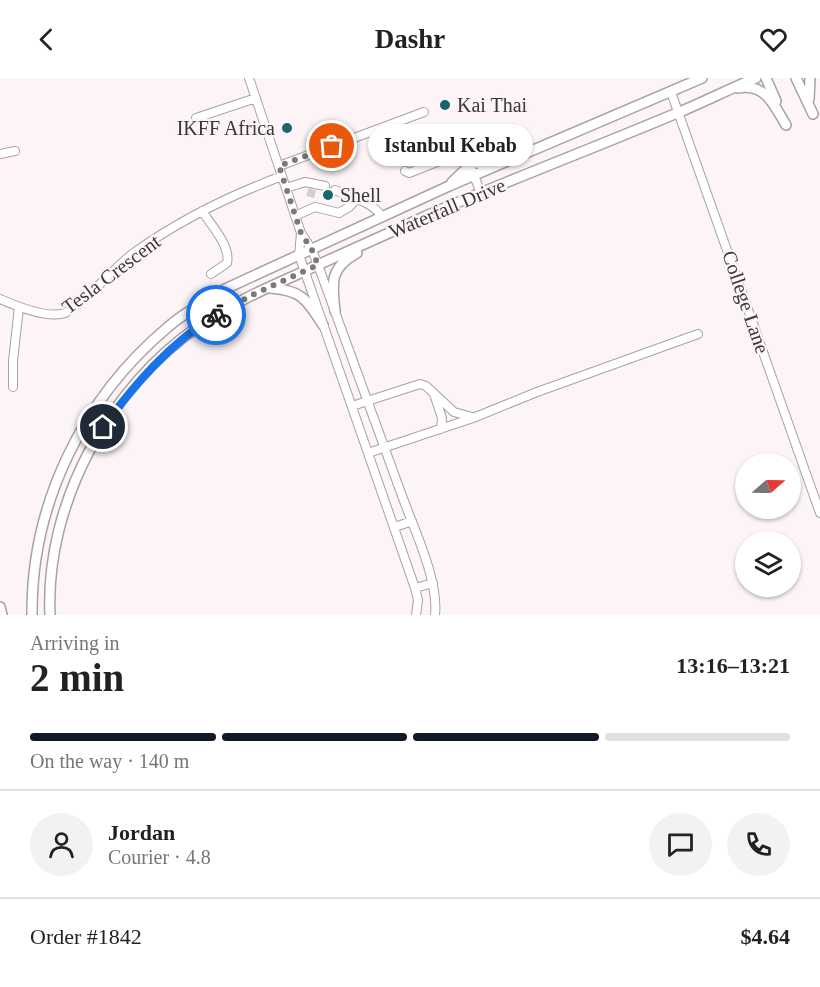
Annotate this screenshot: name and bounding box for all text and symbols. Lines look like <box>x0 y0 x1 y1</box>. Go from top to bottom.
icon: back <box>30 23 63 56</box>
icon: heart <box>757 23 790 56</box>
text: Dashr <box>375 24 445 54</box>
place label: Kai Thai <box>457 94 528 116</box>
marker: Kai Thai <box>438 98 452 112</box>
place label: IKFF Africa <box>177 117 275 139</box>
pin <box>306 120 357 171</box>
marker: IKFF Africa <box>280 121 294 135</box>
callout: Istanbul Kebab <box>368 125 533 167</box>
icon: bag <box>315 129 348 162</box>
text: Istanbul Kebab <box>384 134 517 156</box>
street label: Waterfall Drive <box>385 174 509 242</box>
place label: Shell <box>340 184 382 206</box>
marker: Shell <box>321 188 335 202</box>
street label: Tesla Crescent <box>58 230 165 318</box>
street label: College Lane <box>717 248 774 357</box>
courier <box>186 285 246 345</box>
icon: bike <box>200 299 233 332</box>
pin <box>77 401 128 452</box>
icon: home <box>86 410 119 443</box>
north arrow <box>735 453 801 519</box>
map controls <box>735 453 801 597</box>
button: layers <box>735 531 801 597</box>
text: Arriving in <box>30 632 119 654</box>
text: 13:16–13:21 <box>676 653 790 678</box>
text: 2 min <box>30 656 124 699</box>
text: On the way · 140 m <box>30 750 189 772</box>
button: person <box>30 813 93 876</box>
button: chat <box>649 813 712 876</box>
button: phone <box>727 813 790 876</box>
text: Jordan <box>108 820 175 845</box>
text: Courier · 4.8 <box>108 846 211 868</box>
text: Order #1842 <box>30 924 142 949</box>
text: $4.64 <box>741 924 790 949</box>

